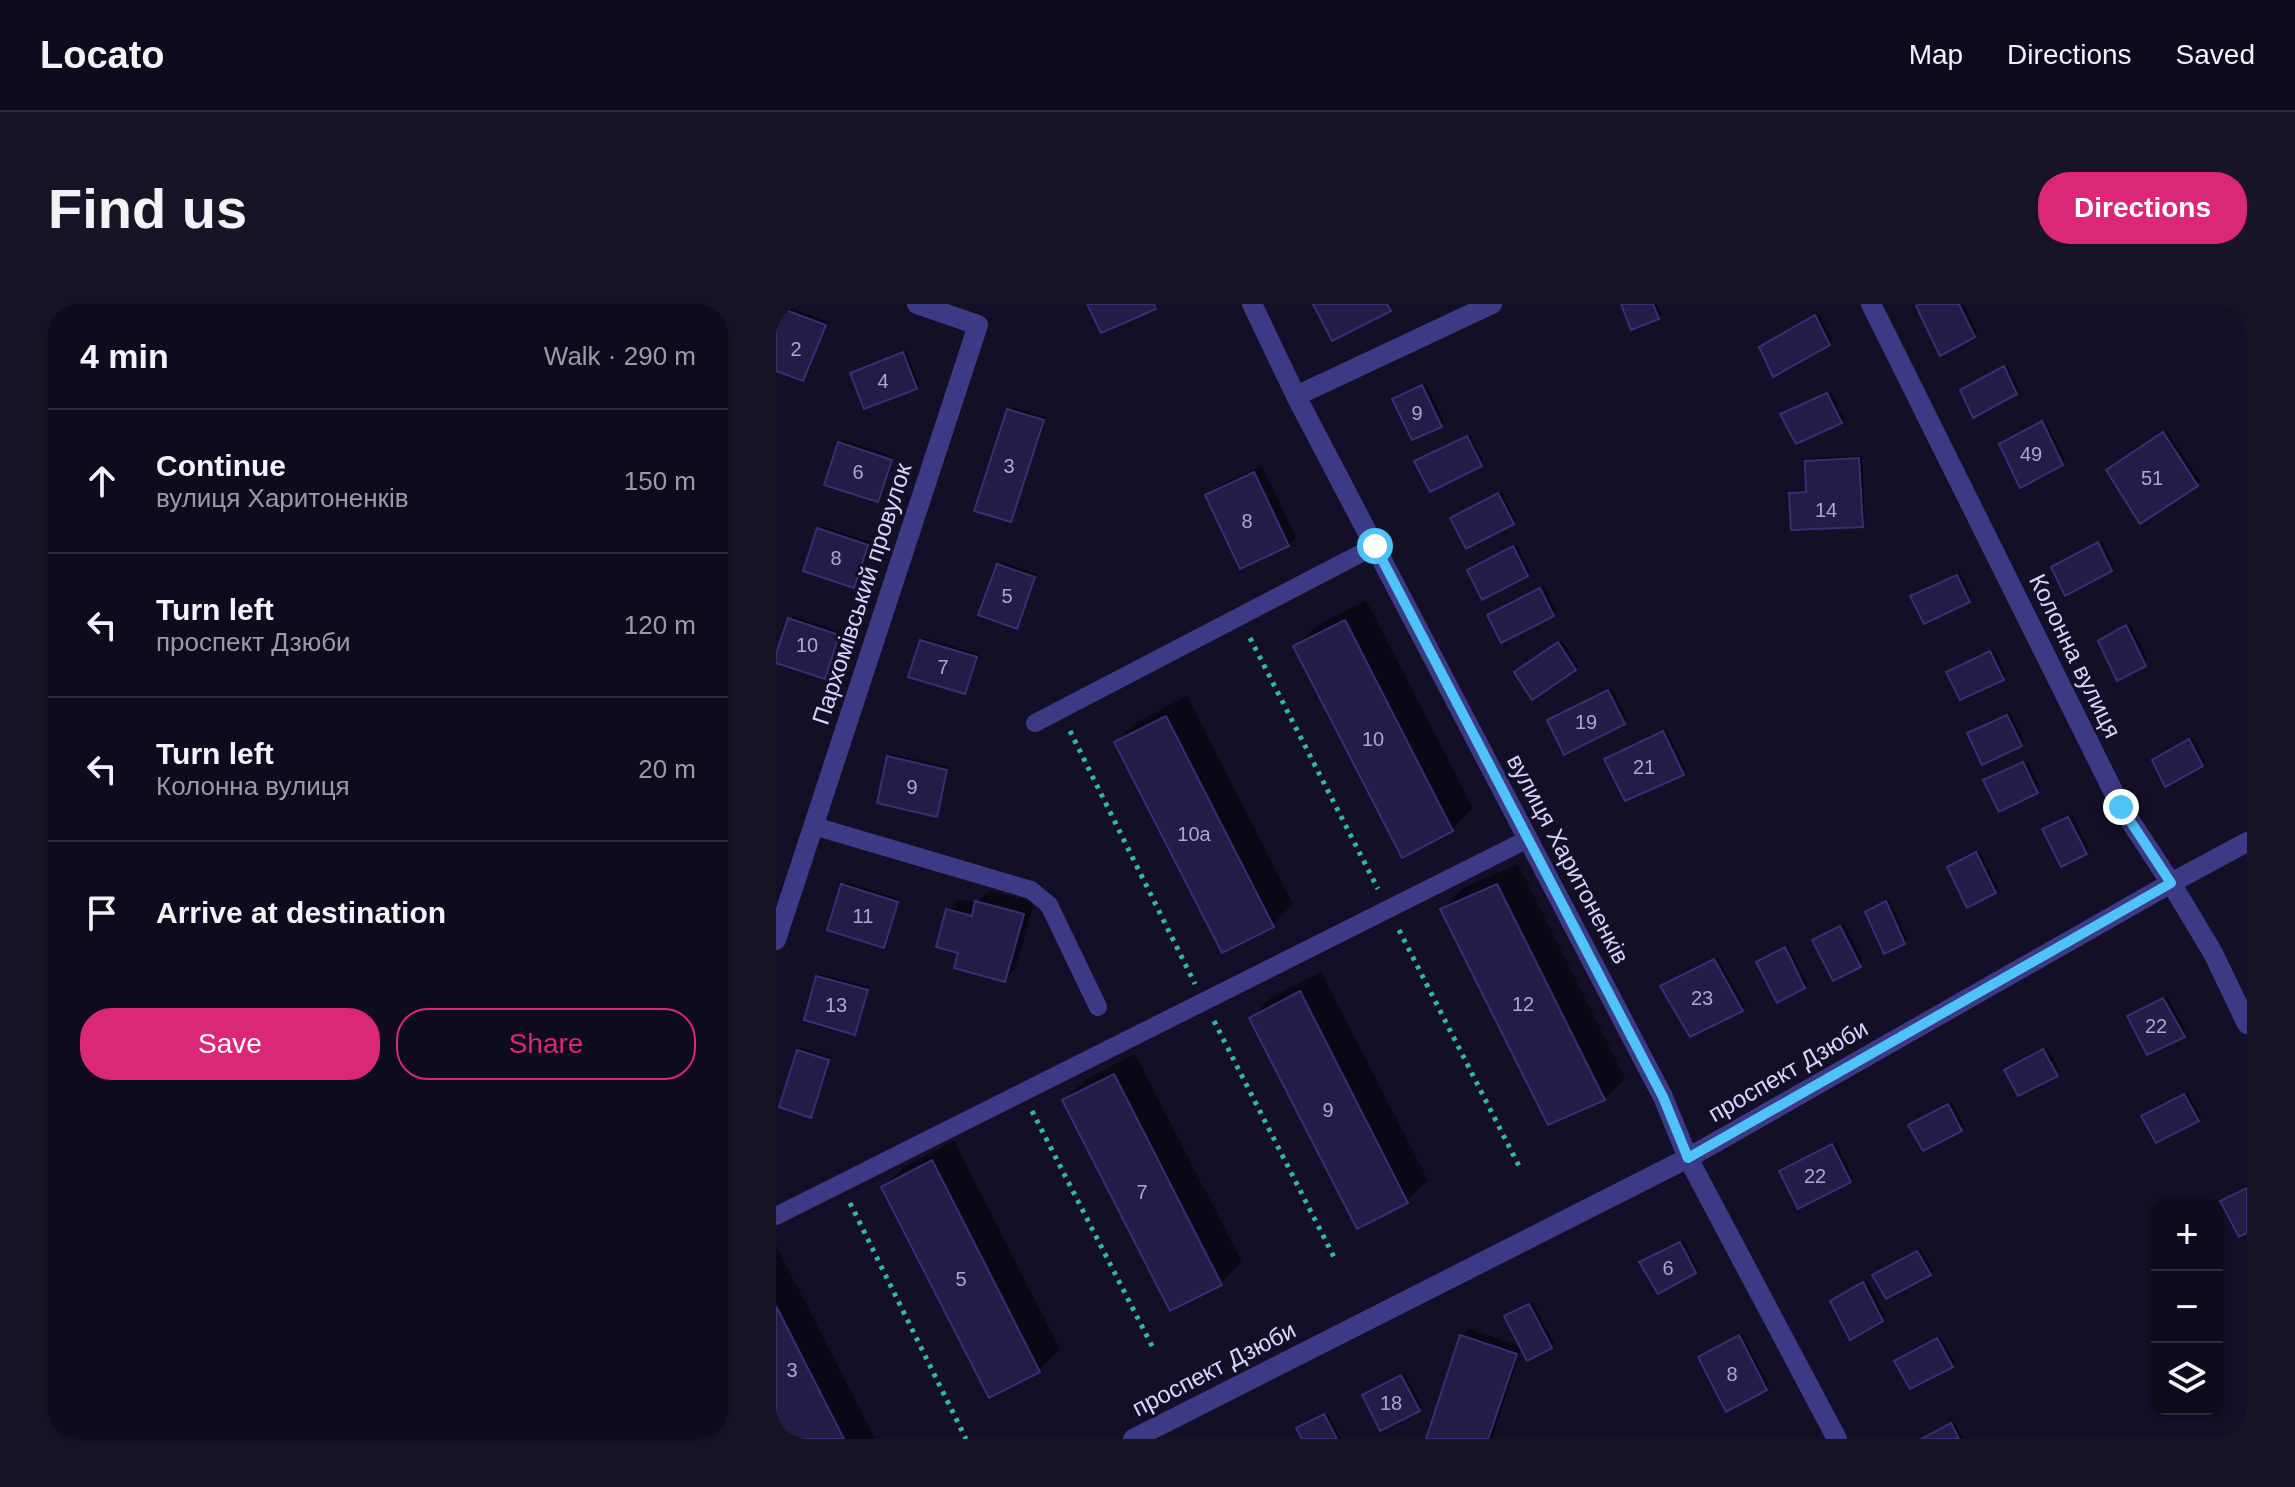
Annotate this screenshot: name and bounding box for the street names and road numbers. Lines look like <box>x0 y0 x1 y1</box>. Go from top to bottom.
street label: Пархомівський провулок <box>806 459 917 728</box>
street label: Колонна вулиця <box>2024 570 2127 742</box>
street label: вулиця Харитоненків <box>1502 750 1635 968</box>
street label: проспект Дзюби <box>1703 1014 1872 1127</box>
street label: проспект Дзюби <box>1128 1316 1300 1421</box>

